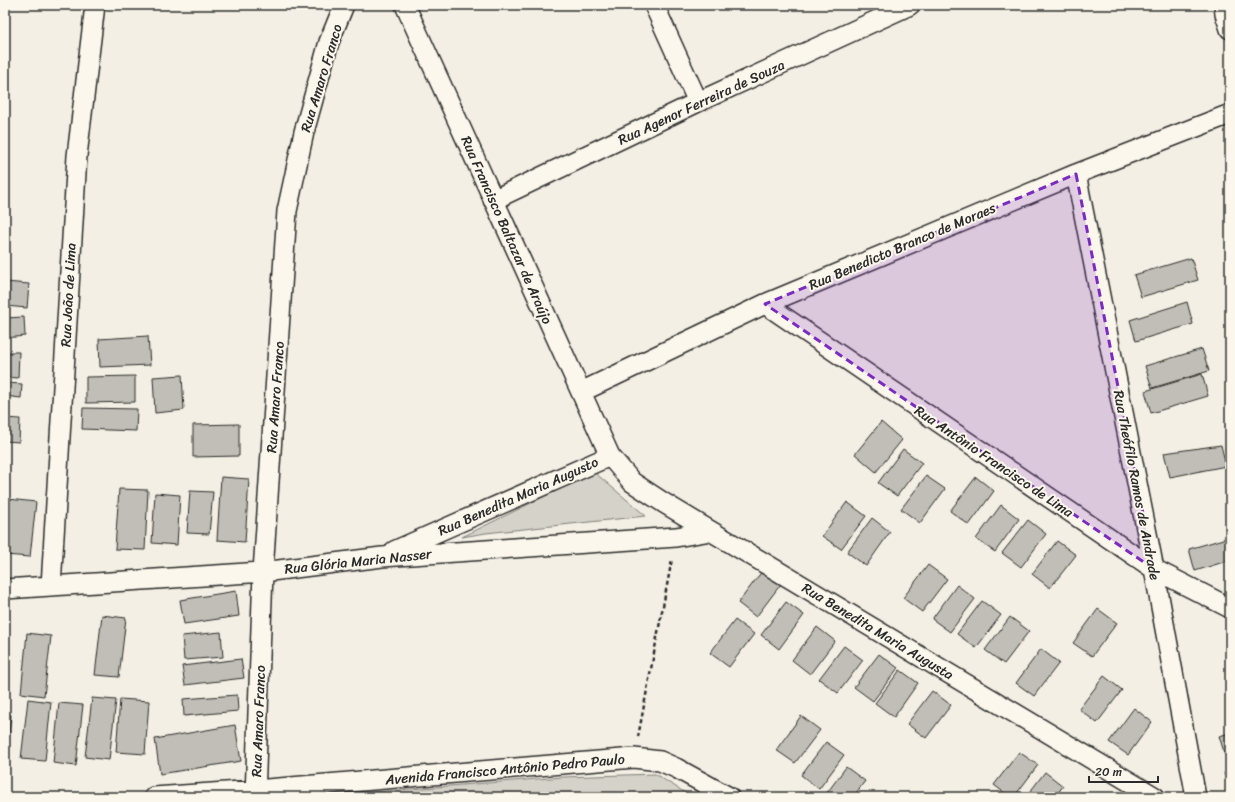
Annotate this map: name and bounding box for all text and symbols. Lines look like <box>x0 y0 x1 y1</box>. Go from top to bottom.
street label: Rua Amaro Franco <box>293 21 350 135</box>
street label: Rua Agenor Ferreira de Souza <box>614 53 789 152</box>
street label: Rua Francisco Baltazar de Araújo <box>454 132 559 329</box>
street label: Rua Benedicto Branco de Moraes <box>805 195 1000 297</box>
street label: Rua João de Lima <box>53 242 84 348</box>
street label: Rua Amaro Franco <box>259 340 292 454</box>
street label: Rua Theófilo Ramos de Andrade <box>1106 388 1167 582</box>
street label: Rua Antônio Francisco de Lima <box>909 399 1079 525</box>
street label: Rua Benedita Maria Augusto <box>434 450 603 543</box>
street label: Rua Glória Maria Nasser <box>283 541 434 582</box>
street label: Rua Benedita Maria Augusta <box>797 576 959 687</box>
street label: Rua Amaro Franco <box>244 665 273 777</box>
street label: Avenida Francisco Antônio Pedro Paulo <box>383 747 626 793</box>
scale bar <box>1089 758 1158 784</box>
text: 20 m <box>1095 761 1122 783</box>

